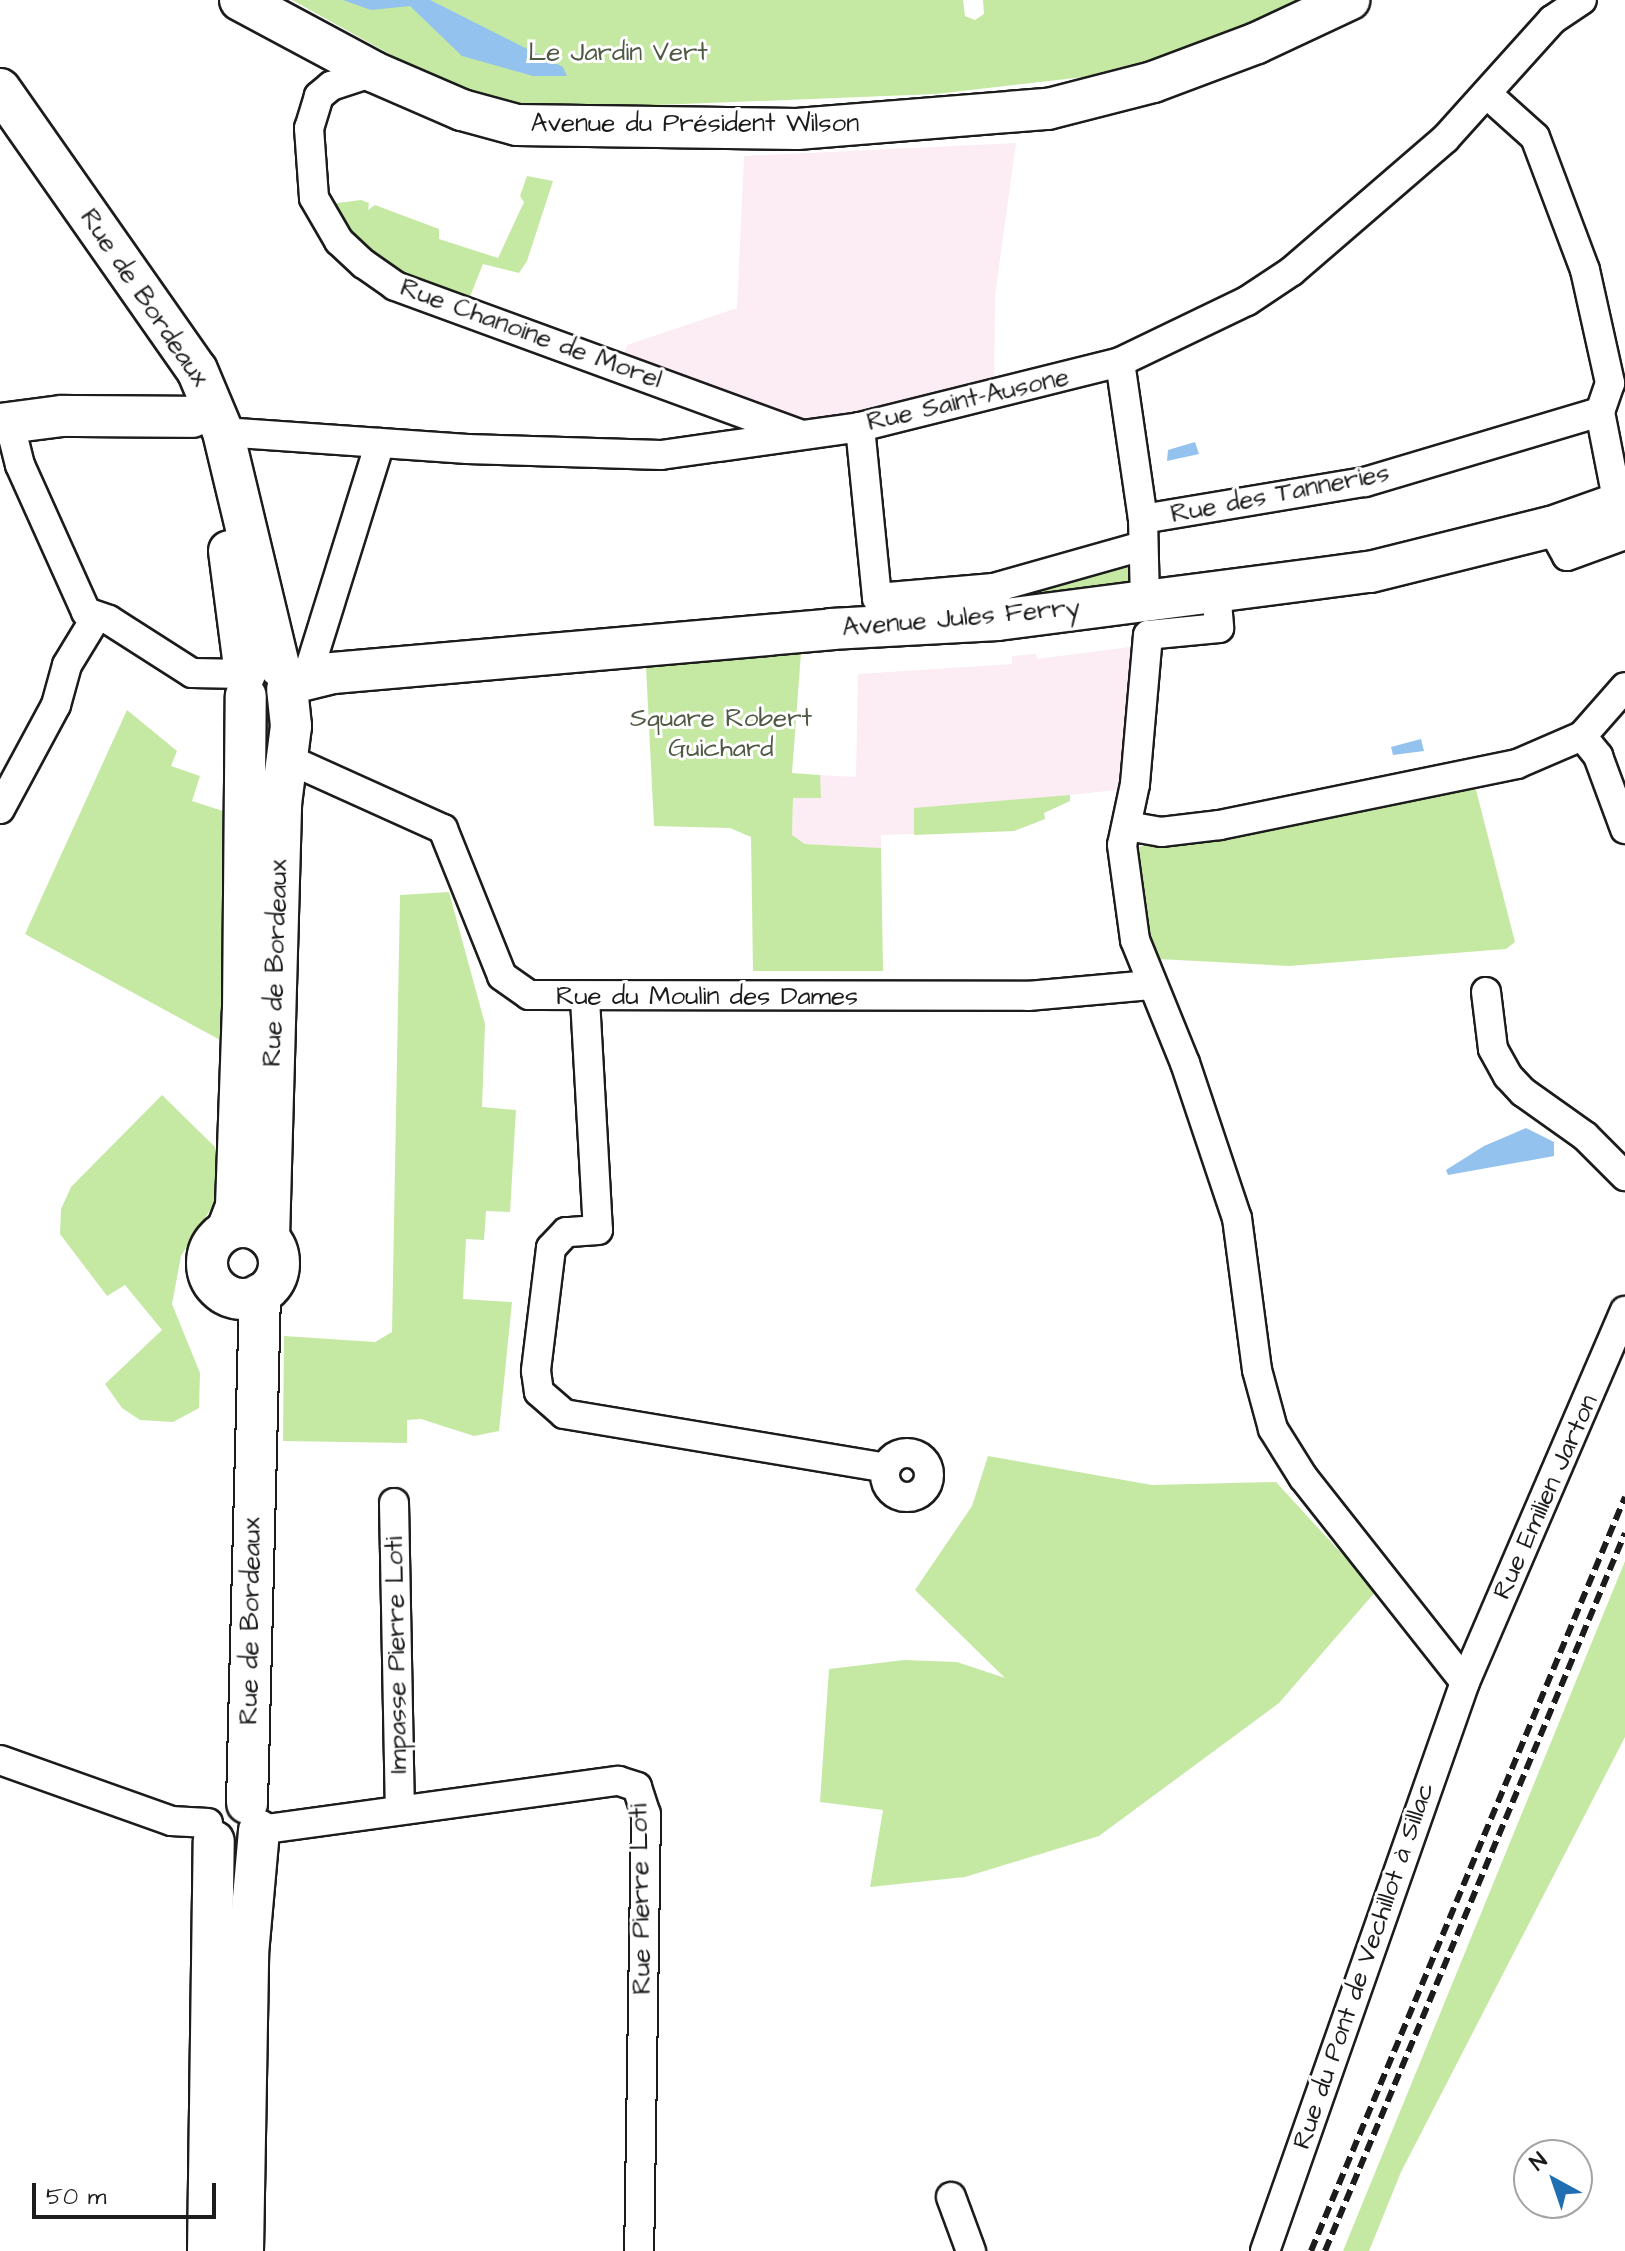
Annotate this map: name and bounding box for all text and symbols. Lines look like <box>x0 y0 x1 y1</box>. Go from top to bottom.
park label: Le Jardin Vert <box>528 37 708 69</box>
street label: Avenue du Président Wilson <box>531 108 859 140</box>
street label: Rue de Bordeaux <box>73 203 215 393</box>
street label: Rue Chanoine de Morel <box>396 272 666 396</box>
street label: Rue Saint-Ausone <box>864 362 1072 438</box>
street label: Rue des Tanneries <box>1168 458 1392 530</box>
street label: Avenue Jules Ferry <box>841 592 1081 644</box>
park label: Square Robert Guichard <box>630 703 812 764</box>
street label: Rue de Bordeaux <box>257 859 295 1067</box>
street label: Rue du Moulin des Dames <box>556 981 858 1013</box>
street label: Rue Emilien Jarton <box>1487 1390 1605 1604</box>
street label: Rue de Bordeaux <box>234 1517 268 1725</box>
street label: Impasse Pierre Loti <box>379 1536 415 1774</box>
street label: Rue du Pont de Vechillot à Sillac <box>1286 1779 1442 2153</box>
street label: Rue Pierre Loti <box>624 1803 658 1995</box>
north arrow <box>1513 2139 1593 2219</box>
text: N <box>1523 2145 1554 2178</box>
scale bar <box>36 2167 220 2217</box>
text: 50 m <box>46 2180 106 2214</box>

